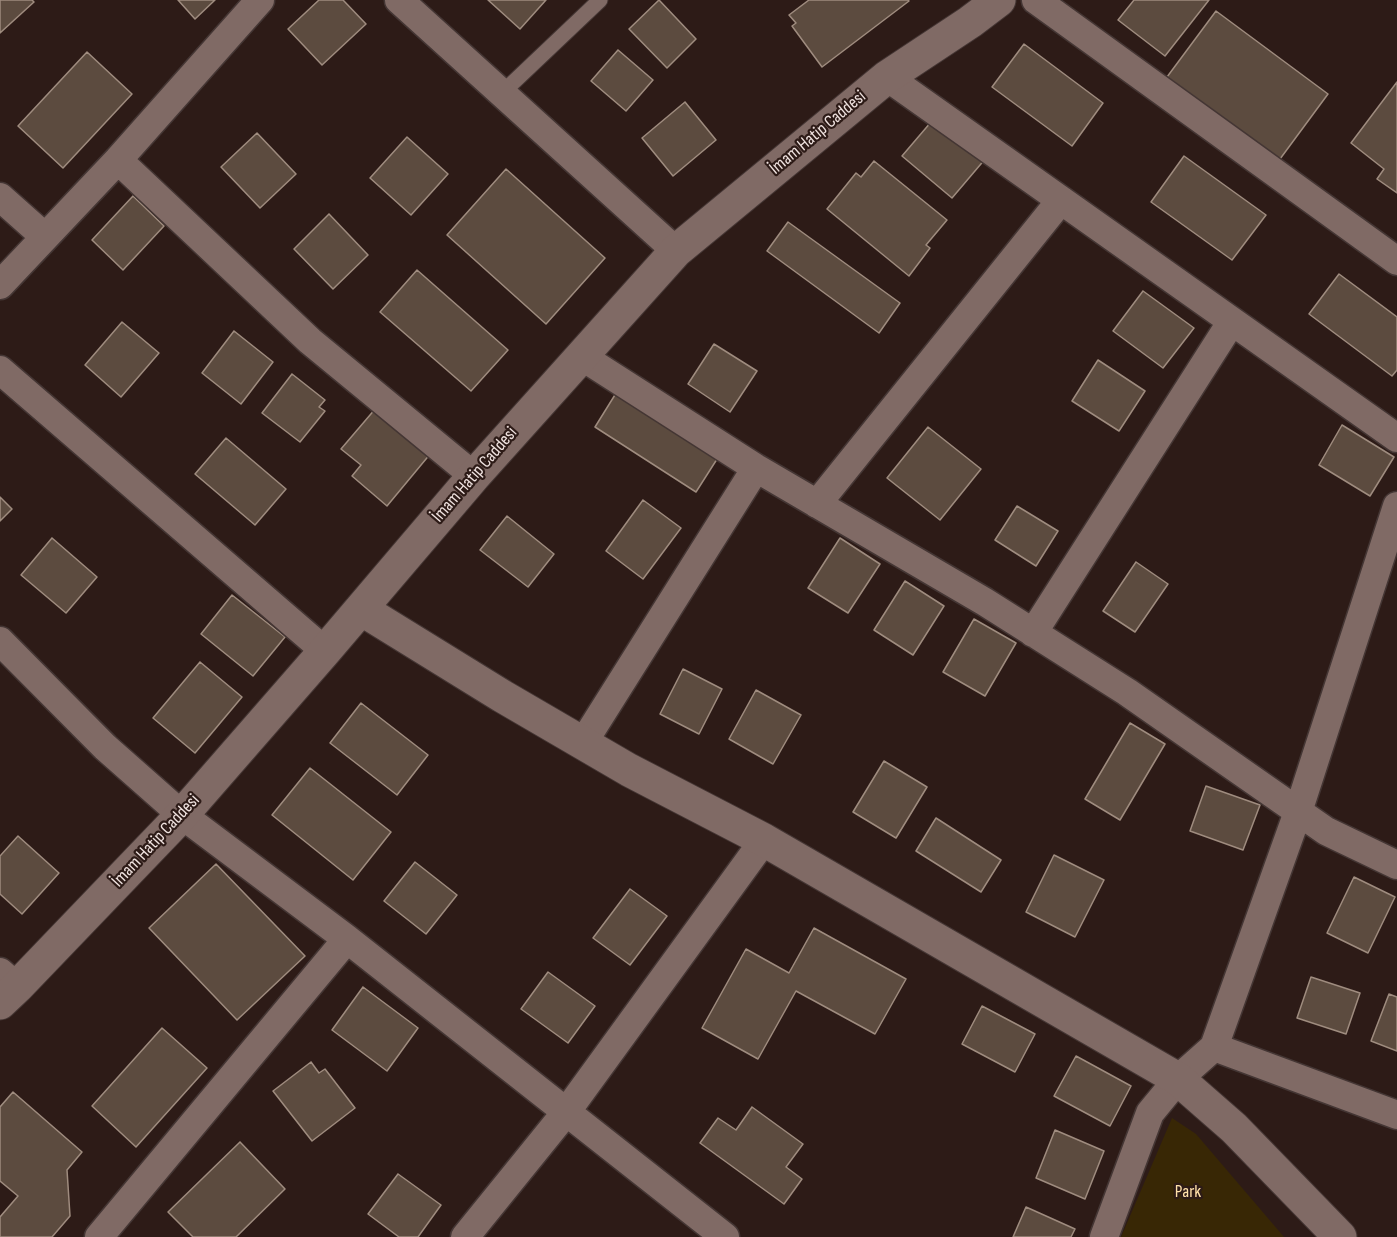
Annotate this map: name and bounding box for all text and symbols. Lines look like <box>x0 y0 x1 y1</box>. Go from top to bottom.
street label: İmam Hatip Caddesi <box>765 86 871 180</box>
street label: İmam Hatip Caddesi <box>428 423 522 527</box>
street label: İmam Hatip Caddesi <box>107 790 205 892</box>
park label: Park <box>1175 1181 1201 1203</box>

